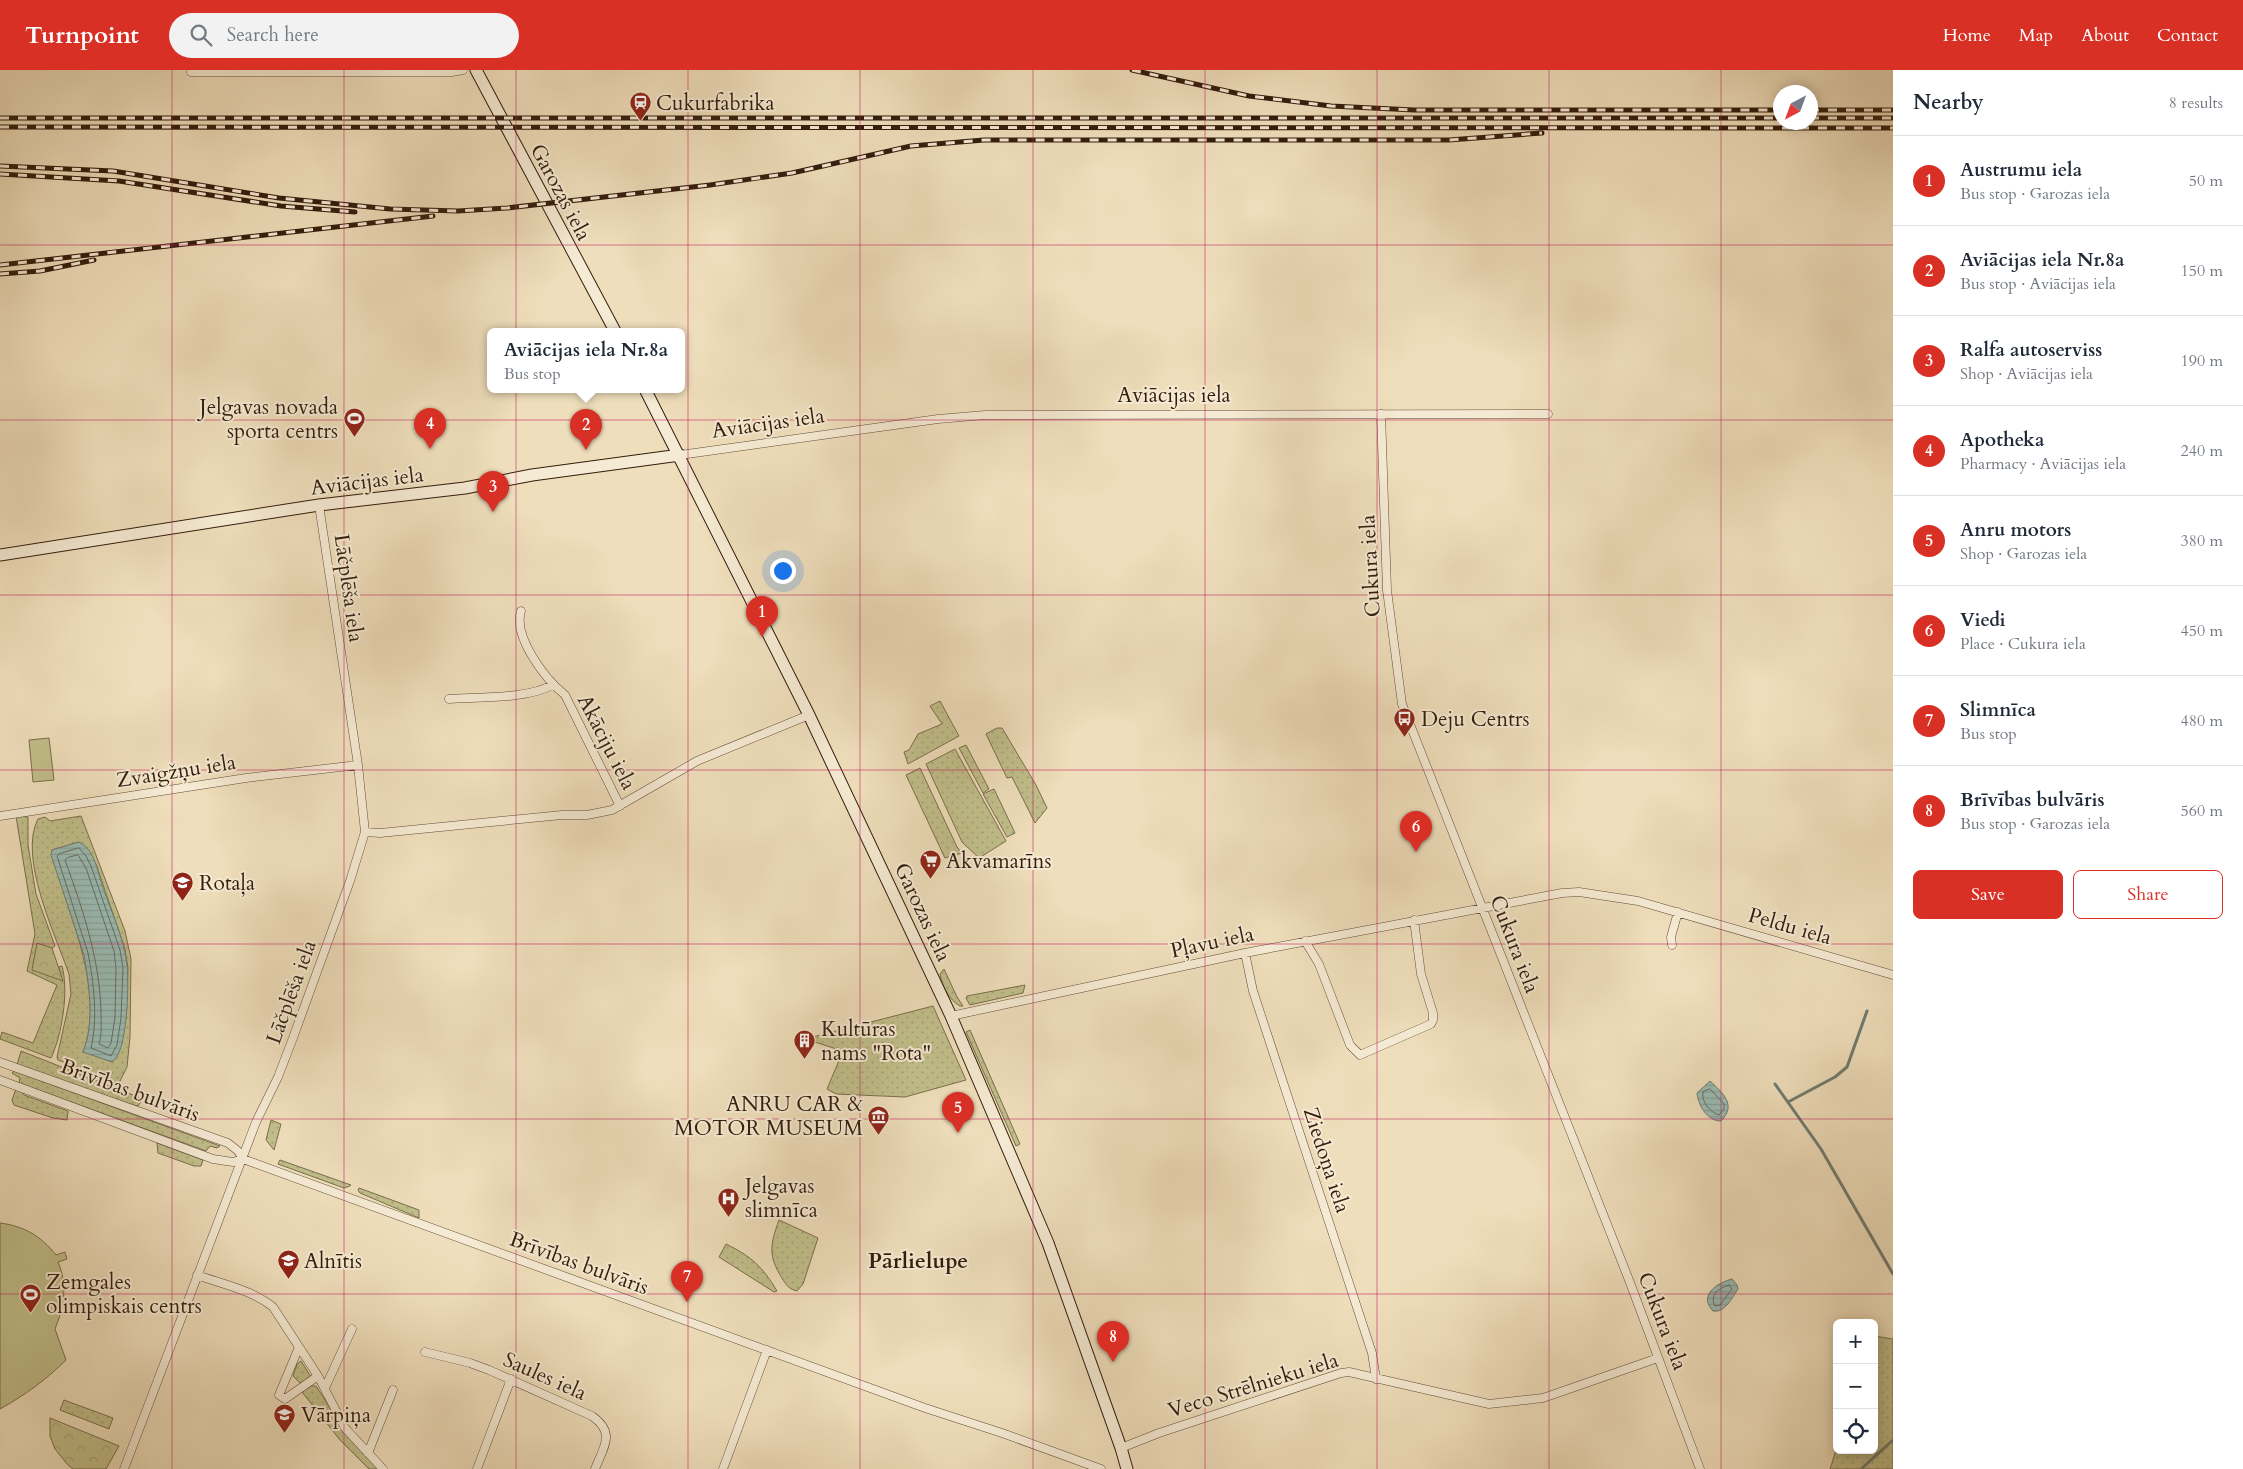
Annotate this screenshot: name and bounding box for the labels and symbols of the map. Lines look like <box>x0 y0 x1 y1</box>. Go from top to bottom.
north arrow <box>1773 85 1818 130</box>
place label: Cukurfabrika <box>656 89 775 118</box>
station icon: Cukurfabrika <box>628 91 652 122</box>
street label: Garozas iela <box>523 139 598 246</box>
street label: Aviācijas iela <box>1117 381 1231 410</box>
place label: Jelgavas novada sporta centrs <box>197 393 338 446</box>
street label: Aviācijas iela <box>710 401 826 446</box>
sports icon: Jelgavas novada sporta centrs <box>342 407 366 438</box>
pin: 4 <box>414 408 446 449</box>
pin: 2 <box>570 409 602 450</box>
street label: Aviācijas iela <box>309 460 425 503</box>
pin: 3 <box>477 471 509 512</box>
street label: Cukura iela <box>1353 514 1388 618</box>
street label: Lāčplēša iela <box>327 532 370 644</box>
your location <box>770 558 796 584</box>
pin: 1 <box>746 596 778 637</box>
street label: Akāciju iela <box>570 690 643 795</box>
place label: Deju Centrs <box>1421 705 1530 734</box>
bus stop icon: Deju Centrs <box>1393 707 1417 738</box>
street label: Zvaigžņu iela <box>114 748 238 795</box>
pin: 6 <box>1400 811 1432 852</box>
place label: Akvamarīns <box>946 847 1052 876</box>
supermarket icon: Akvamarīns <box>918 849 942 880</box>
street label: Garozas iela <box>887 858 958 966</box>
place label: Rotaļa <box>199 869 255 898</box>
school or university icon: Rotaļa <box>171 871 195 902</box>
street label: Cukura iela <box>1483 891 1546 997</box>
street label: Peldu iela <box>1745 901 1835 952</box>
street label: Pļavu iela <box>1168 920 1256 965</box>
street label: Lāčplēša iela <box>259 936 324 1048</box>
place label: Kultūras nams "Rota" <box>821 1015 931 1068</box>
building icon: Kultūras nams "Rota" <box>793 1029 817 1060</box>
street label: Brīvības bulvāris <box>56 1052 203 1129</box>
place label: ANRU CAR & MOTOR MUSEUM <box>674 1090 863 1143</box>
pin: 5 <box>942 1092 974 1133</box>
museum icon: ANRU CAR & MOTOR MUSEUM <box>867 1104 891 1135</box>
street label: Ziedoņa iela <box>1296 1104 1357 1217</box>
place label: Jelgavas slimnīca <box>742 1172 818 1225</box>
hospital icon: Jelgavas slimnīca <box>717 1186 741 1217</box>
street label: Brīvības bulvāris <box>505 1225 652 1302</box>
district label: Pārlielupe <box>868 1246 968 1276</box>
place label: Alnītis <box>304 1247 362 1276</box>
school or university icon: Alnītis <box>276 1249 300 1280</box>
pin: 7 <box>671 1261 703 1302</box>
place label: Zemgales olimpiskais centrs <box>46 1268 202 1321</box>
street label: Cukura iela <box>1631 1268 1694 1374</box>
sports icon: Zemgales olimpiskais centrs <box>18 1282 42 1313</box>
pin: 8 <box>1097 1321 1129 1362</box>
street label: Saules iela <box>498 1345 591 1408</box>
street label: Veco Strēlnieku iela <box>1164 1346 1342 1425</box>
place label: Vārpiņa <box>301 1401 371 1430</box>
school or university icon: Vārpiņa <box>273 1403 297 1434</box>

